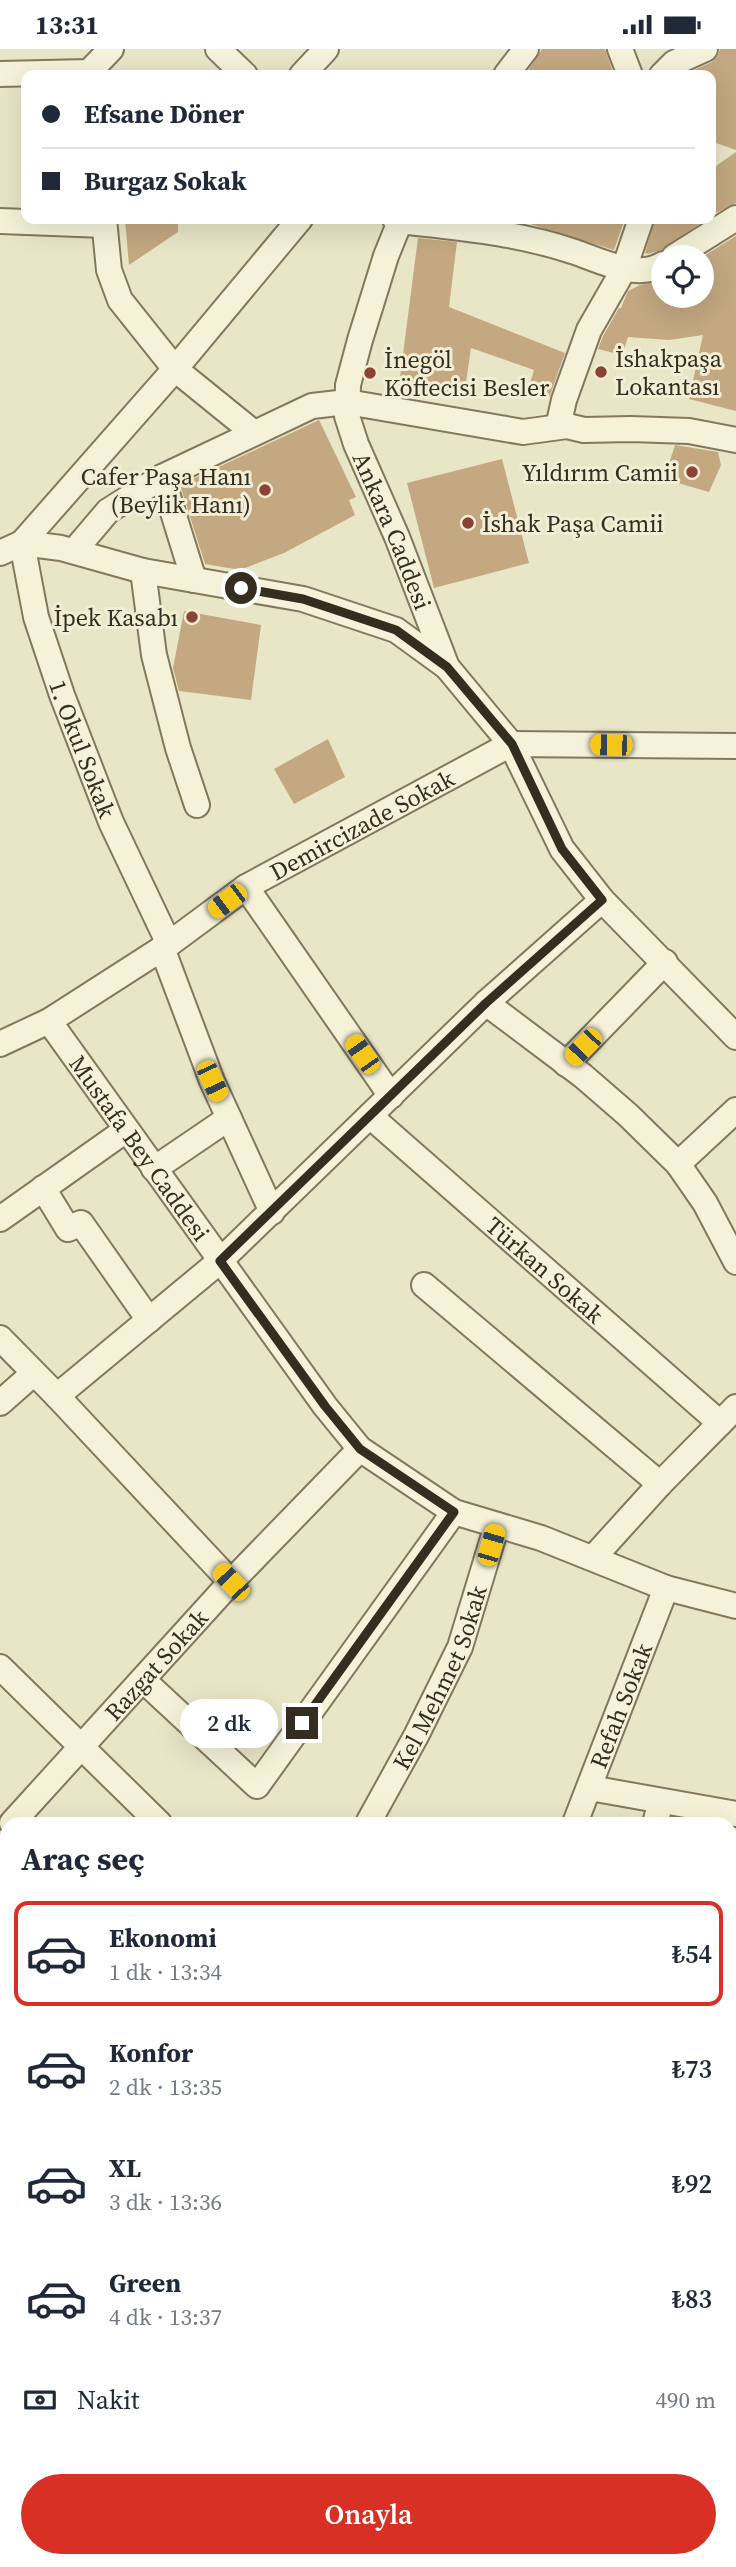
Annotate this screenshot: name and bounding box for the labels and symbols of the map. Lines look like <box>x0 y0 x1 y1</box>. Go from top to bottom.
place label: İshakpaşa Lokantası <box>615 342 723 403</box>
place label: İnegöl Köftecisi Besler <box>384 343 549 404</box>
marker: İshakpaşa Lokantası <box>593 364 609 380</box>
marker: İnegöl Köftecisi Besler <box>362 365 378 381</box>
street label: Ankara Caddesi <box>345 447 440 614</box>
place label: Yıldırım Camii <box>522 456 678 489</box>
place label: Cafer Paşa Hanı (Beylik Hanı) <box>81 460 251 521</box>
marker: Yıldırım Camii <box>684 464 700 480</box>
marker: Cafer Paşa Hanı (Beylik Hanı) <box>257 482 273 498</box>
place label: İshak Paşa Camii <box>482 507 664 540</box>
marker: İshak Paşa Camii <box>460 515 476 531</box>
route start <box>225 572 257 604</box>
place label: İpek Kasabı <box>53 601 178 634</box>
marker: İpek Kasabı <box>184 609 200 625</box>
street label: 1. Okul Sokak <box>42 675 125 823</box>
car <box>590 734 633 756</box>
street label: Demircizade Sokak <box>264 761 461 888</box>
car <box>204 880 251 922</box>
car <box>561 1025 606 1069</box>
car <box>342 1031 383 1077</box>
street label: Mustafa Bey Caddesi <box>62 1048 218 1247</box>
car <box>194 1058 231 1104</box>
street label: Türkan Sokak <box>479 1209 612 1331</box>
car <box>476 1522 507 1568</box>
car <box>209 1559 254 1605</box>
street label: Kel Mehmet Sokak <box>384 1580 495 1775</box>
street label: Razgat Sokak <box>97 1601 216 1728</box>
street label: Refah Sokak <box>581 1637 660 1773</box>
callout: 2 dk <box>180 1699 278 1747</box>
route end <box>286 1707 318 1739</box>

